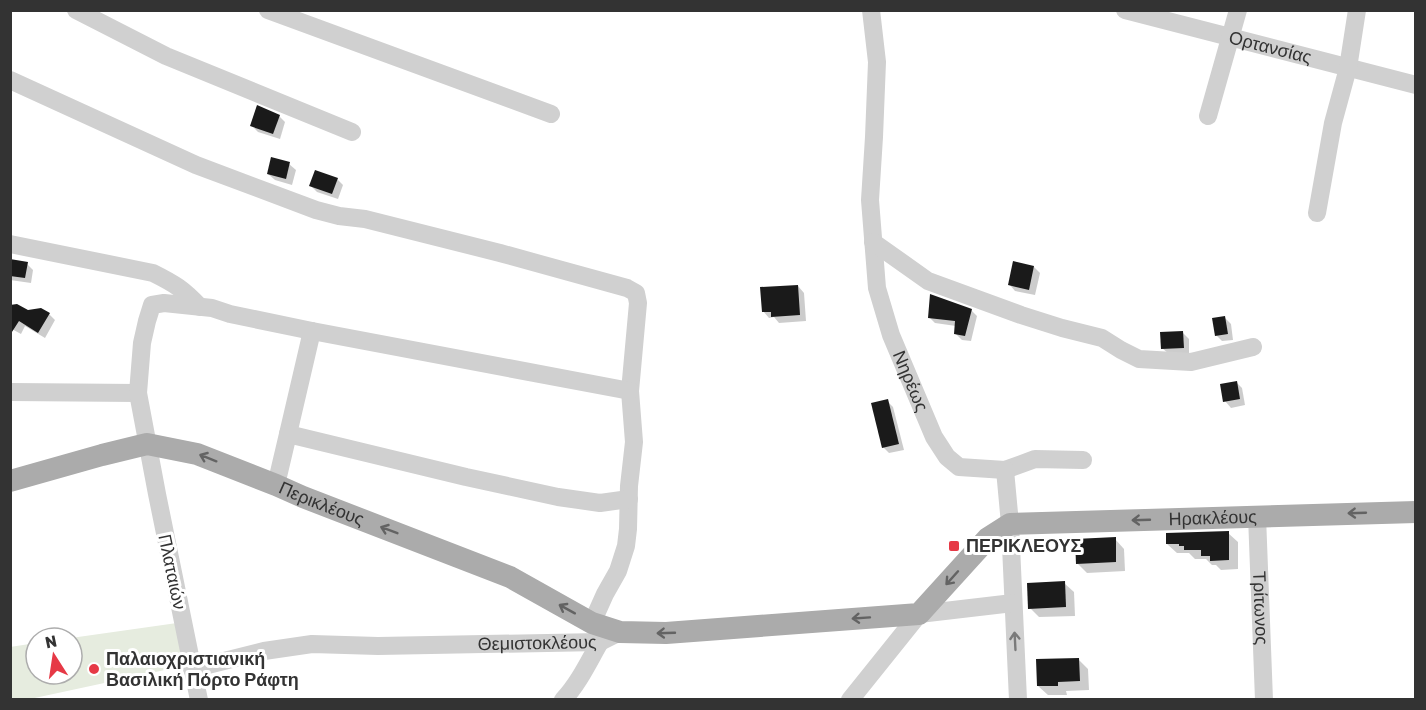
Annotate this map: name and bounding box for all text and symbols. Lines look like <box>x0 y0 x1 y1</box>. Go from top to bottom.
street label: Ορτανσίας <box>1227 26 1314 69</box>
street label: Νηρέως <box>888 347 933 415</box>
one-way arrow <box>199 452 218 463</box>
street label: Περικλέους <box>275 477 368 531</box>
street label: Ηρακλέους <box>1168 506 1258 530</box>
one-way arrow <box>1348 508 1368 519</box>
one-way arrow <box>1132 514 1152 526</box>
one-way arrow <box>380 524 399 535</box>
street label: Πλαταιών <box>153 532 191 612</box>
place label: ΠΕΡΙΚΛΕΟΥΣ <box>966 535 1082 557</box>
marker: ΠΕΡΙΚΛΕΟΥΣ <box>947 539 961 553</box>
one-way arrow <box>945 570 959 585</box>
street label: Τρίτωνος <box>1248 571 1273 646</box>
one-way arrow <box>559 603 576 615</box>
one-way arrow <box>851 613 871 624</box>
north arrow <box>24 626 84 686</box>
one-way arrow <box>657 627 677 639</box>
text: N <box>43 631 59 652</box>
street label: Θεμιστοκλέους <box>478 631 597 655</box>
one-way arrow <box>1010 632 1021 652</box>
place label: Παλαιοχριστιανική Βασιλική Πόρτο Ράφτη <box>106 648 299 691</box>
marker: Παλαιοχριστιανική Βασιλική Πόρτο Ράφτη <box>87 662 101 676</box>

